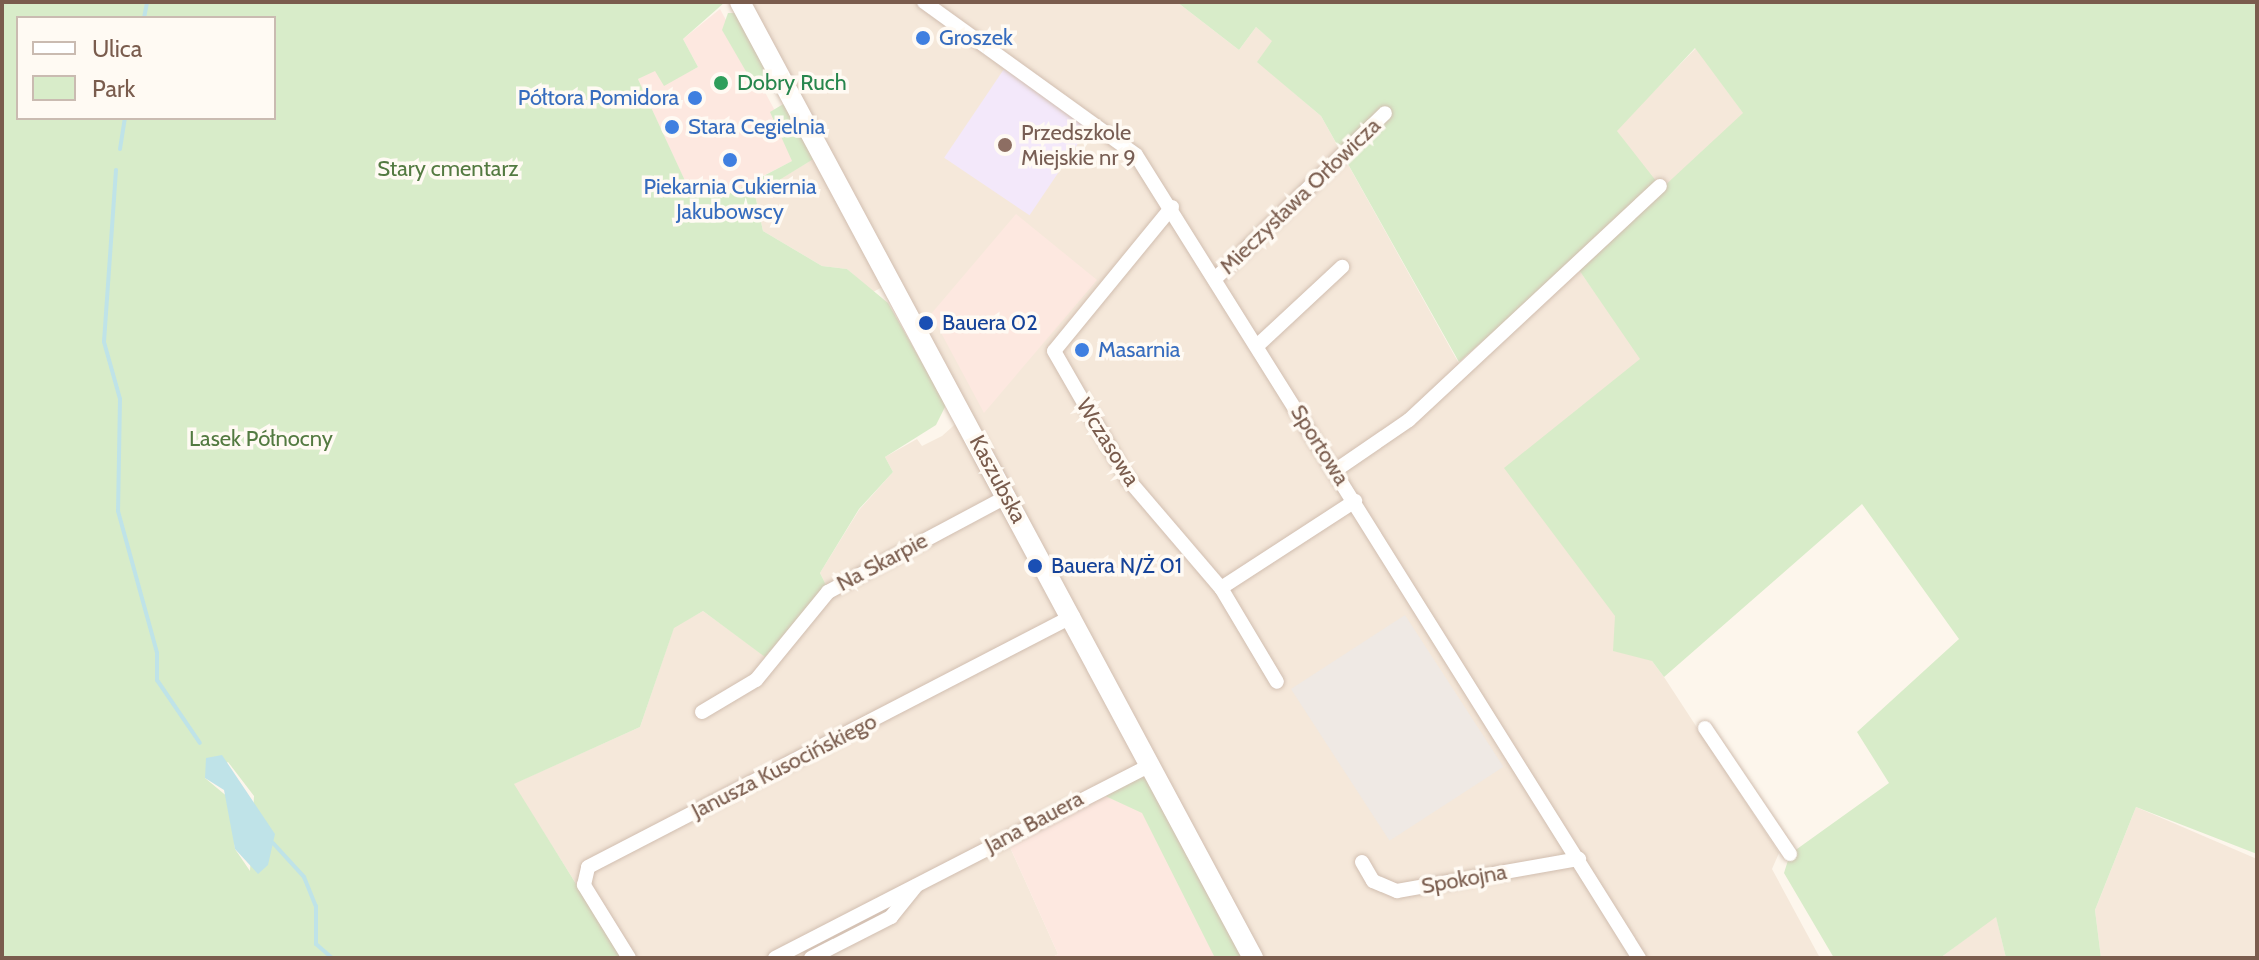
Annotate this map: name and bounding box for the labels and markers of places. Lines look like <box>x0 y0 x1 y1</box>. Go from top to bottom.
place label: Groszek <box>939 25 1013 51</box>
marker: Groszek <box>914 29 932 47</box>
place label: Dobry Ruch <box>737 70 847 96</box>
marker: Dobry Ruch <box>712 74 730 92</box>
place label: Półtora Pomidora <box>518 85 679 111</box>
marker: Półtora Pomidora <box>686 89 704 107</box>
place label: Stara Cegielnia <box>688 114 825 140</box>
marker: Stara Cegielnia <box>663 118 681 136</box>
place label: Przedszkole Miejskie nr 9 <box>1021 119 1136 170</box>
marker: Przedszkole Miejskie nr 9 <box>996 136 1014 154</box>
marker: Piekarnia Cukiernia Jakubowscy <box>721 151 739 169</box>
place label: Piekarnia Cukiernia Jakubowscy <box>643 173 817 224</box>
place label: Bauera 02 <box>942 310 1038 336</box>
marker: Bauera 02 <box>917 314 935 332</box>
place label: Masarnia <box>1098 337 1180 363</box>
marker: Masarnia <box>1073 341 1091 359</box>
place label: Bauera N/Ż 01 <box>1051 553 1182 579</box>
marker: Bauera N/Ż 01 <box>1026 557 1044 575</box>

